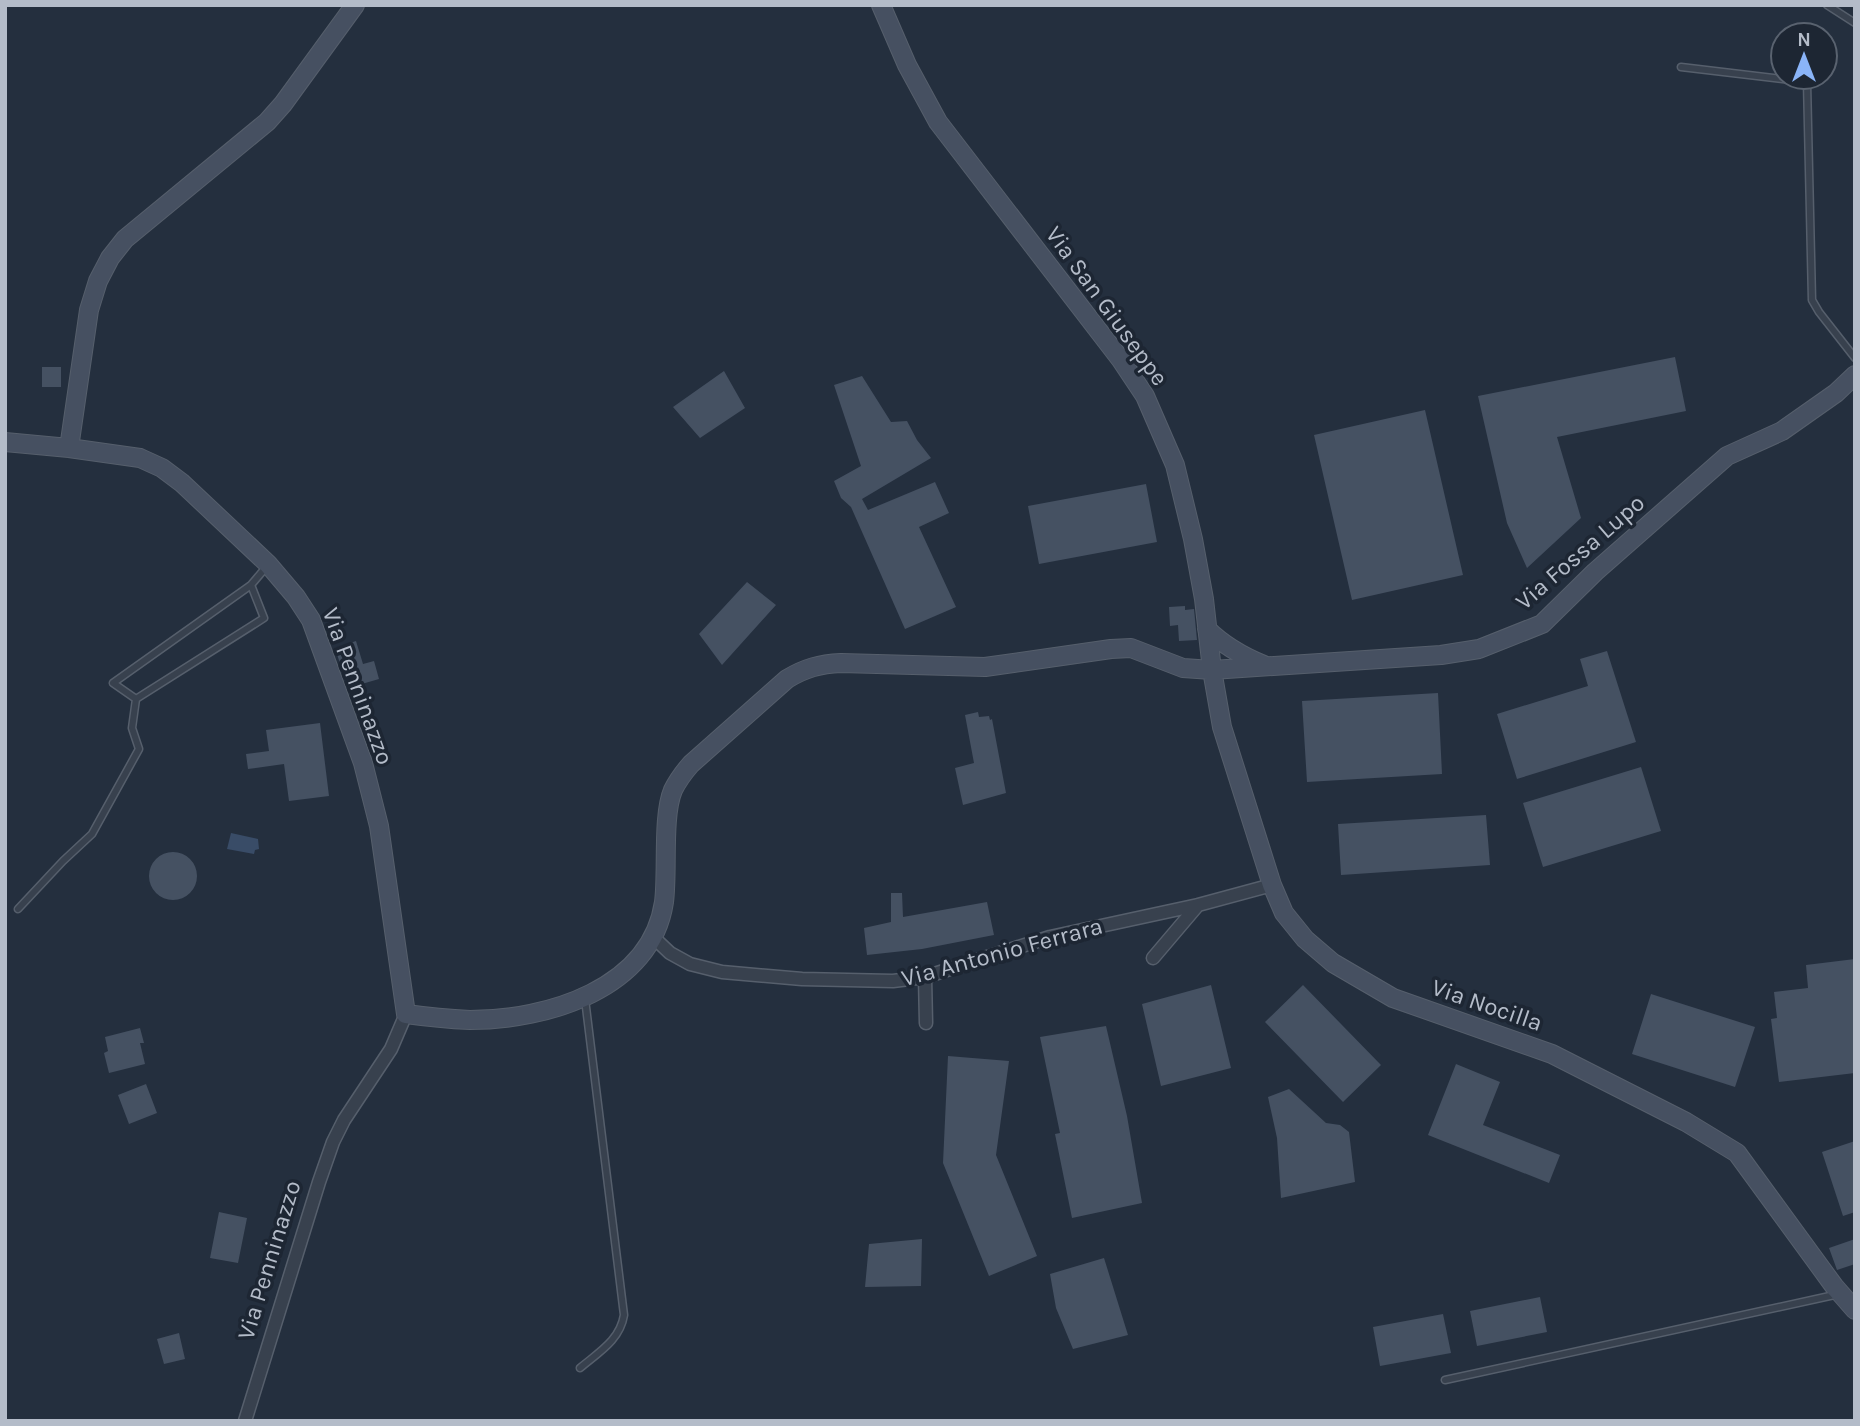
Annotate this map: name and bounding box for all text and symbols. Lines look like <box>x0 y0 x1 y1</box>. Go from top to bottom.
north arrow <box>1769 21 1839 91</box>
text: N <box>1797 29 1811 51</box>
street label: Via San Giuseppe <box>1040 221 1174 391</box>
street label: Via Fossa Lupo <box>1510 488 1650 616</box>
street label: Via Penninazzo <box>317 604 399 768</box>
street label: Via Antonio Ferrara <box>898 912 1106 992</box>
street label: Via Nocilla <box>1428 973 1546 1037</box>
street label: Via Penninazzo <box>232 1177 306 1343</box>

